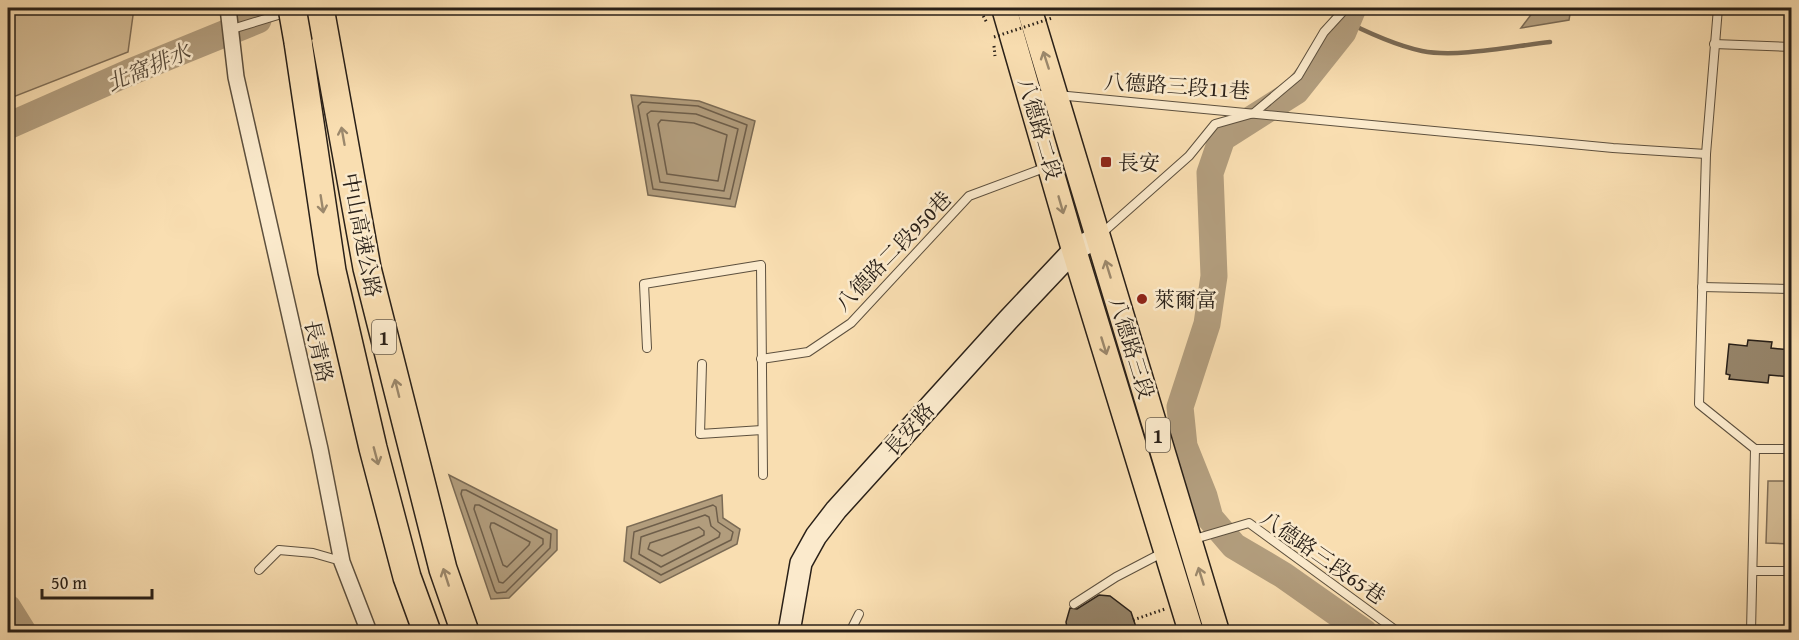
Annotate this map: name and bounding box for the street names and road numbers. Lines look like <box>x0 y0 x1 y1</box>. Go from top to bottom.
street label: 八德路三段11巷 <box>1103 65 1251 107</box>
street label: 八德路二段 <box>1011 74 1069 184</box>
street label: 中山高速公路 <box>335 170 389 300</box>
street label: 八德路二段950巷 <box>828 184 958 318</box>
street label: 八德路三段 <box>1102 293 1162 403</box>
street label: 長青路 <box>297 317 341 385</box>
road number: 1 <box>372 320 396 354</box>
street label: 長安路 <box>876 395 942 463</box>
road number: 1 <box>1146 418 1170 452</box>
street label: 八德路三段65巷 <box>1254 502 1392 612</box>

